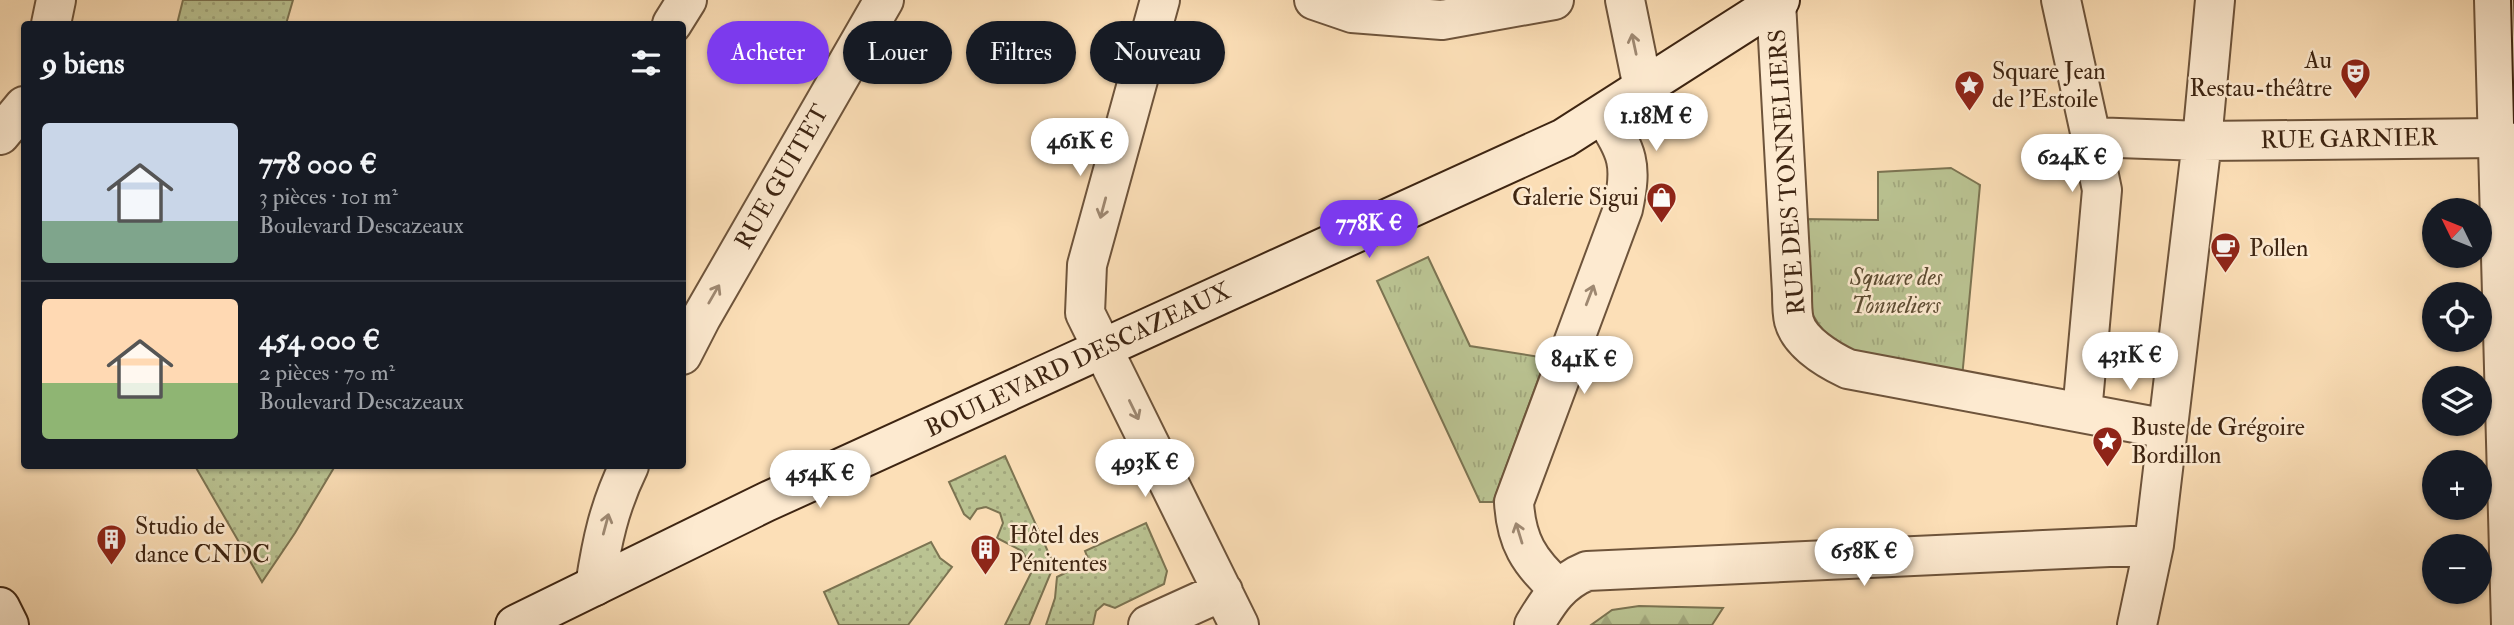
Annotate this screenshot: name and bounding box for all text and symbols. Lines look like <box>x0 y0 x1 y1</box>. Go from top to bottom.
chip: Acheter <box>707 21 829 84</box>
chip: Louer <box>843 21 952 84</box>
chip: Filtres <box>966 21 1076 84</box>
chip: Nouveau <box>1090 21 1225 84</box>
street label: RUE DES TONNELIERS <box>1762 28 1812 316</box>
one-way arrow <box>1627 33 1641 56</box>
icon: filters <box>627 44 665 82</box>
text: 9 biens <box>42 45 124 82</box>
place label: Au Restau-théâtre <box>2190 45 2332 104</box>
place label: Square Jean de l’Estoile <box>1992 56 2106 115</box>
theatre icon: Au Restau-théâtre <box>2338 57 2372 101</box>
place icon: Square Jean de l’Estoile <box>1952 68 1986 112</box>
pin: 1.18M € <box>1591 94 1721 153</box>
street label: RUE GUITET <box>728 99 836 255</box>
text: 1.18M € <box>1620 101 1692 130</box>
pin: 461K € <box>1023 118 1137 178</box>
street label: RUE GARNIER <box>2260 122 2439 156</box>
text: 461K € <box>1047 126 1113 155</box>
pin: 624K € <box>2015 134 2129 194</box>
text: 624K € <box>2037 142 2107 171</box>
text: 778 000 € <box>259 145 377 182</box>
icon: home <box>98 151 182 235</box>
shop icon: Galerie Sigui <box>1645 180 1679 224</box>
text: 3 pièces · 101 m² <box>259 182 398 211</box>
place label: Galerie Sigui <box>1512 182 1639 213</box>
one-way arrow <box>1096 196 1109 218</box>
north arrow <box>2422 198 2492 268</box>
map controls <box>2422 198 2492 604</box>
pin: 778K € <box>1312 201 1426 260</box>
text: 778K € <box>1336 208 1402 237</box>
text: Boulevard Descazeaux <box>259 211 464 240</box>
cafe icon: Pollen <box>2209 231 2243 275</box>
place label: Pollen <box>2249 233 2308 264</box>
park label: Square des Tonneliers <box>1849 262 1942 321</box>
street label: BOULEVARD DESCAZEAUX <box>920 275 1236 445</box>
button: locate <box>2422 282 2492 352</box>
one-way arrow <box>707 285 721 305</box>
one-way arrow <box>1585 285 1598 307</box>
text: 454 000 € <box>259 321 380 358</box>
icon: home <box>98 327 182 411</box>
pin: 431K € <box>2073 332 2187 392</box>
pin: 841K € <box>1527 336 1641 396</box>
text: 431K € <box>2098 340 2162 369</box>
text: 841K € <box>1551 344 1617 373</box>
text: 2 pièces · 70 m² <box>259 358 395 387</box>
button: layers <box>2422 366 2492 436</box>
text: Boulevard Descazeaux <box>259 387 464 416</box>
one-way arrow <box>1128 399 1142 420</box>
place label: Buste de Grégoire Bordillon <box>2131 412 2305 471</box>
place icon: Buste de Grégoire Bordillon <box>2091 424 2125 468</box>
pin: 493K € <box>1088 440 1202 499</box>
text: 493K € <box>1111 447 1179 476</box>
pin: 454K € <box>763 450 877 510</box>
button: + <box>2422 450 2492 520</box>
text: 454K € <box>786 458 854 487</box>
place label: Studio de dance CNDC <box>135 511 270 570</box>
one-way arrow <box>601 513 614 535</box>
place label: Hôtel des Pénitentes <box>1009 520 1107 579</box>
one-way arrow <box>1512 522 1525 544</box>
building icon: Studio de dance CNDC <box>95 523 129 567</box>
pin: 658K € <box>1807 528 1921 588</box>
building icon: Hôtel des Pénitentes <box>969 532 1003 576</box>
button: − <box>2422 534 2492 604</box>
text: 658K € <box>1831 536 1897 565</box>

